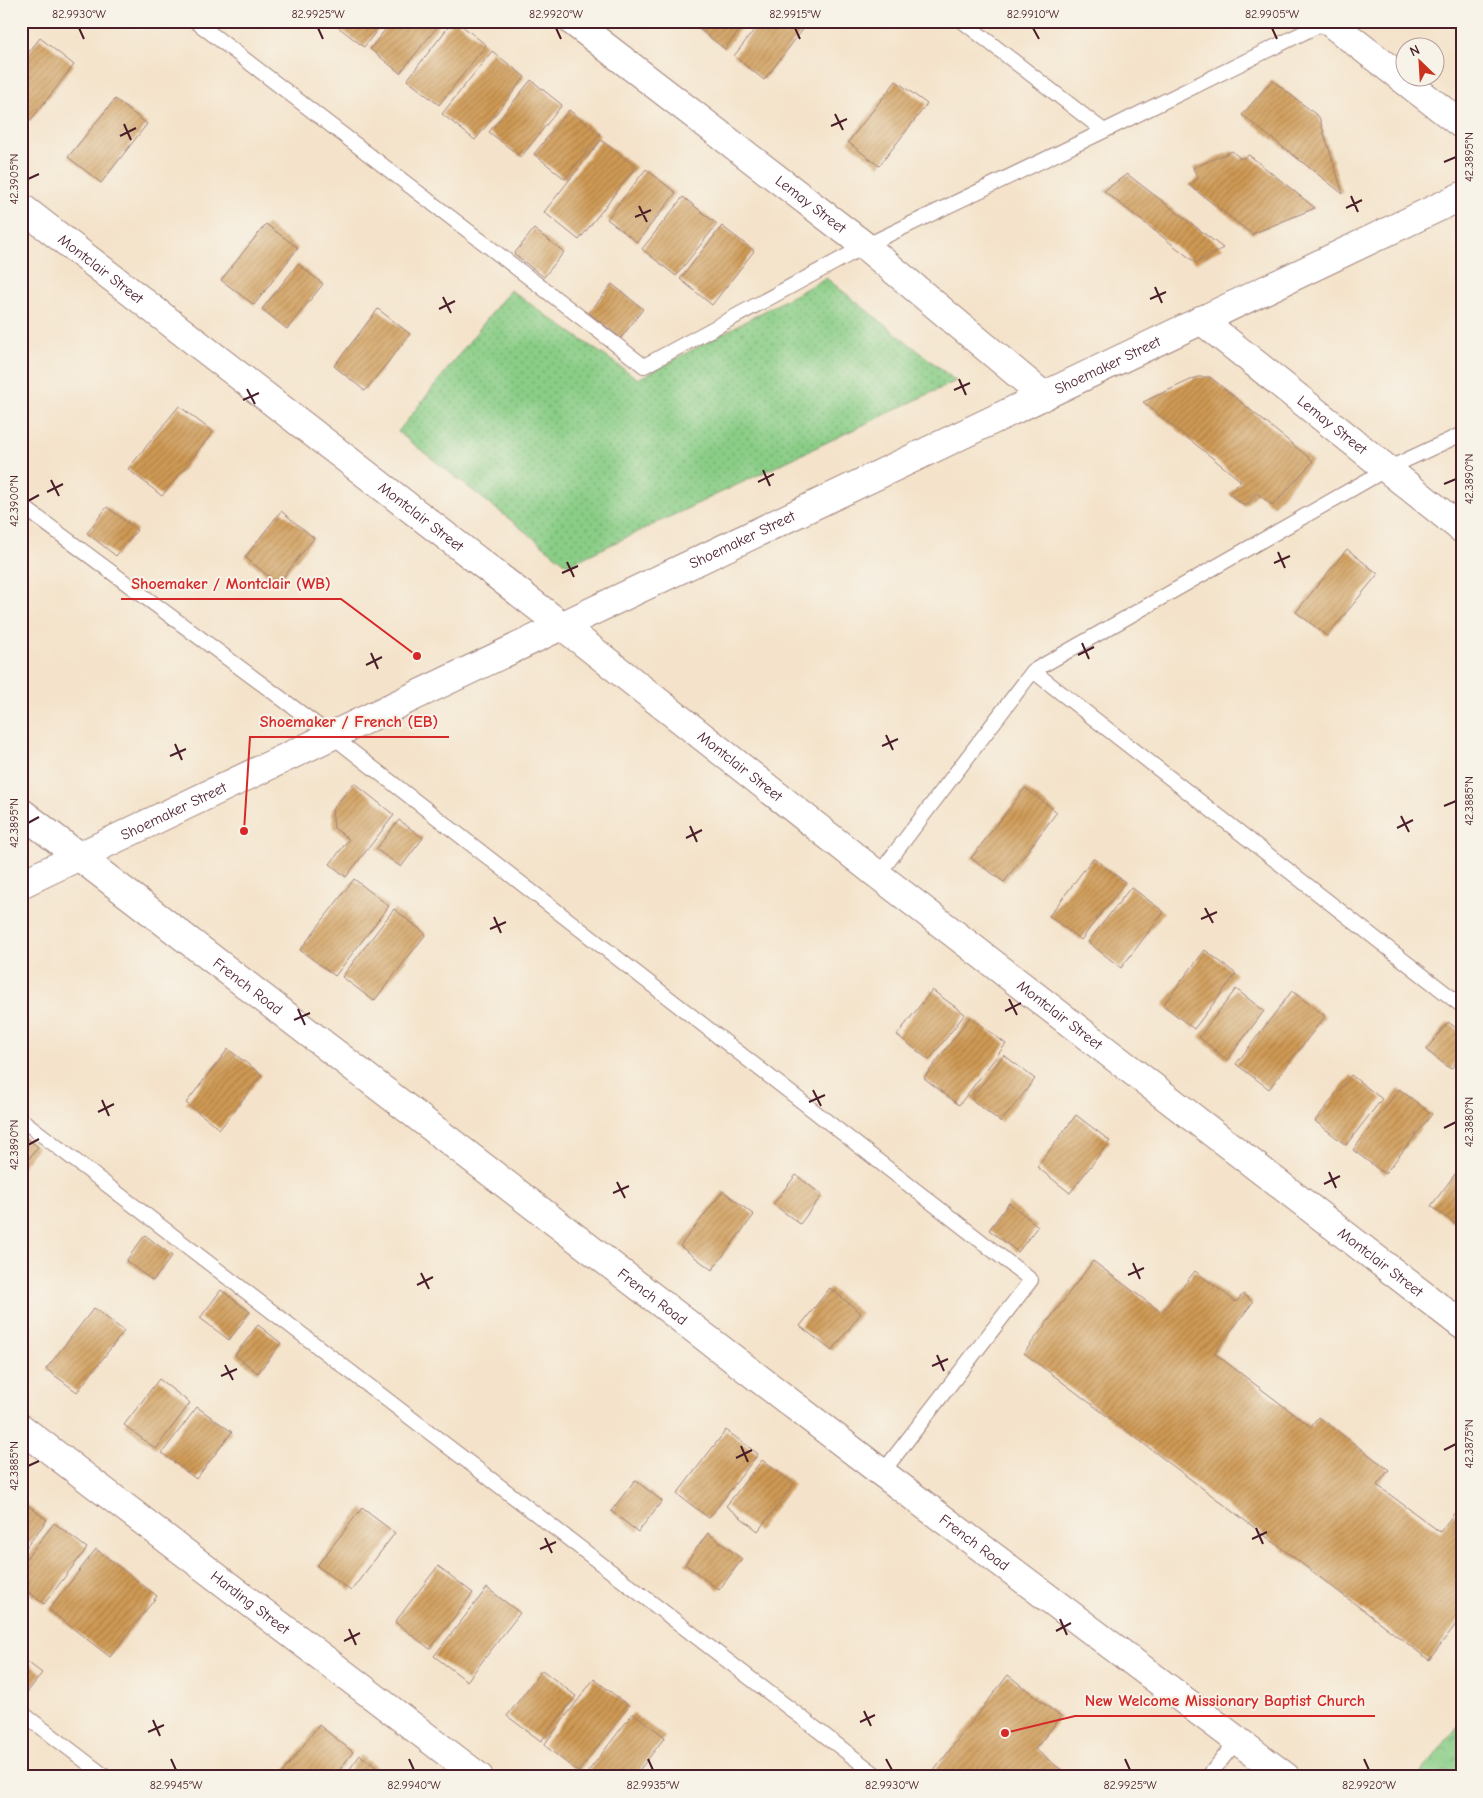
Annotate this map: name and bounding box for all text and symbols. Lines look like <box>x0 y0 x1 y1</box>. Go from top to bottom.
text: 82.9930°W <box>52 7 106 21</box>
text: 82.9925°W <box>291 7 345 21</box>
text: 82.9920°W <box>529 7 584 21</box>
text: 82.9915°W <box>769 7 821 21</box>
text: 82.9910°W <box>1007 7 1060 21</box>
text: 82.9905°W <box>1245 7 1300 21</box>
north arrow <box>1396 38 1446 88</box>
text: N <box>1407 41 1422 60</box>
text: 42.3895°N <box>1462 132 1476 182</box>
text: 42.3905°N <box>7 153 21 205</box>
street label: Lemay Street <box>772 172 850 238</box>
street label: Montclair Street <box>55 230 148 308</box>
street label: Shoemaker Street <box>1052 332 1164 398</box>
street label: Lemay Street <box>1294 392 1371 459</box>
text: 42.3890°N <box>1462 454 1476 504</box>
text: 42.3900°N <box>7 475 21 527</box>
street label: Montclair Street <box>375 478 468 556</box>
street label: Shoemaker Street <box>686 507 798 573</box>
callout: Shoemaker / Montclair (WB) <box>121 568 341 599</box>
text: Shoemaker / Montclair (WB) <box>131 575 331 593</box>
callout: Shoemaker / French (EB) <box>250 706 449 737</box>
text: Shoemaker / French (EB) <box>260 713 438 731</box>
street label: Montclair Street <box>694 727 787 806</box>
text: 42.3885°N <box>1462 776 1476 826</box>
street label: Shoemaker Street <box>118 778 230 844</box>
text: 42.3895°N <box>7 798 21 848</box>
street label: French Road <box>210 954 286 1019</box>
street label: Montclair Street <box>1013 976 1107 1054</box>
text: 42.3880°N <box>1462 1097 1476 1147</box>
text: 42.3890°N <box>7 1120 21 1170</box>
street label: Montclair Street <box>1334 1224 1427 1301</box>
street label: French Road <box>614 1264 691 1329</box>
text: 42.3875°N <box>1462 1419 1476 1469</box>
text: 42.3885°N <box>7 1441 21 1491</box>
street label: French Road <box>936 1510 1013 1575</box>
street label: Harding Street <box>207 1567 294 1639</box>
callout: New Welcome Missionary Baptist Church <box>1075 1685 1375 1716</box>
text: New Welcome Missionary Baptist Church <box>1085 1692 1365 1710</box>
text: 82.9945°W <box>150 1778 203 1792</box>
text: 82.9940°W <box>387 1778 441 1792</box>
text: 82.9935°W <box>627 1778 680 1792</box>
text: 82.9930°W <box>865 1778 919 1792</box>
text: 82.9925°W <box>1103 1778 1157 1792</box>
text: 82.9920°W <box>1342 1778 1397 1792</box>

